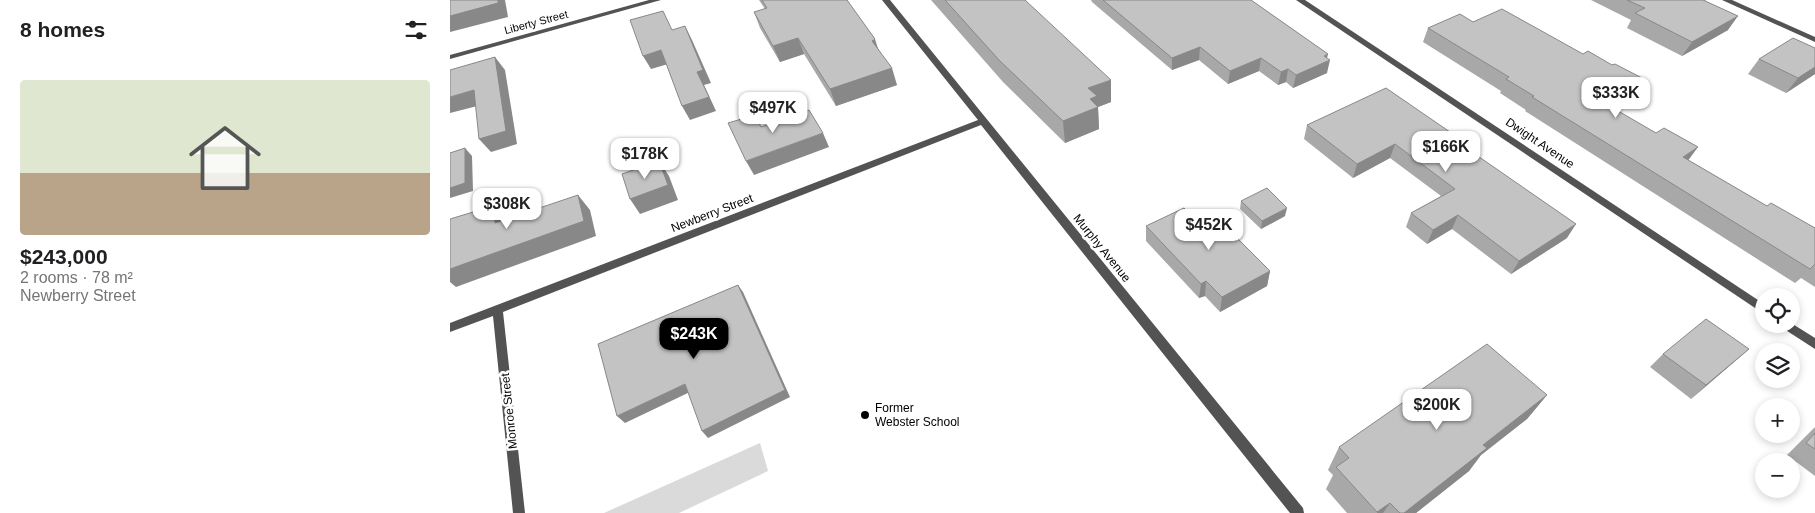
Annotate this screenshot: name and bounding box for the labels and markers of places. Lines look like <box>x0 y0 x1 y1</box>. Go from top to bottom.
pin: $333K <box>1581 76 1651 119</box>
pin: $497K <box>738 92 808 134</box>
pin: $166K <box>1411 130 1481 173</box>
pin: $178K <box>610 138 680 180</box>
pin: $308K <box>472 188 542 230</box>
pin: $452K <box>1174 208 1244 251</box>
pin: $243K <box>659 318 729 360</box>
pin: $200K <box>1402 388 1472 431</box>
place label: Former Webster School <box>875 401 960 429</box>
marker: Former Webster School <box>859 409 871 421</box>

